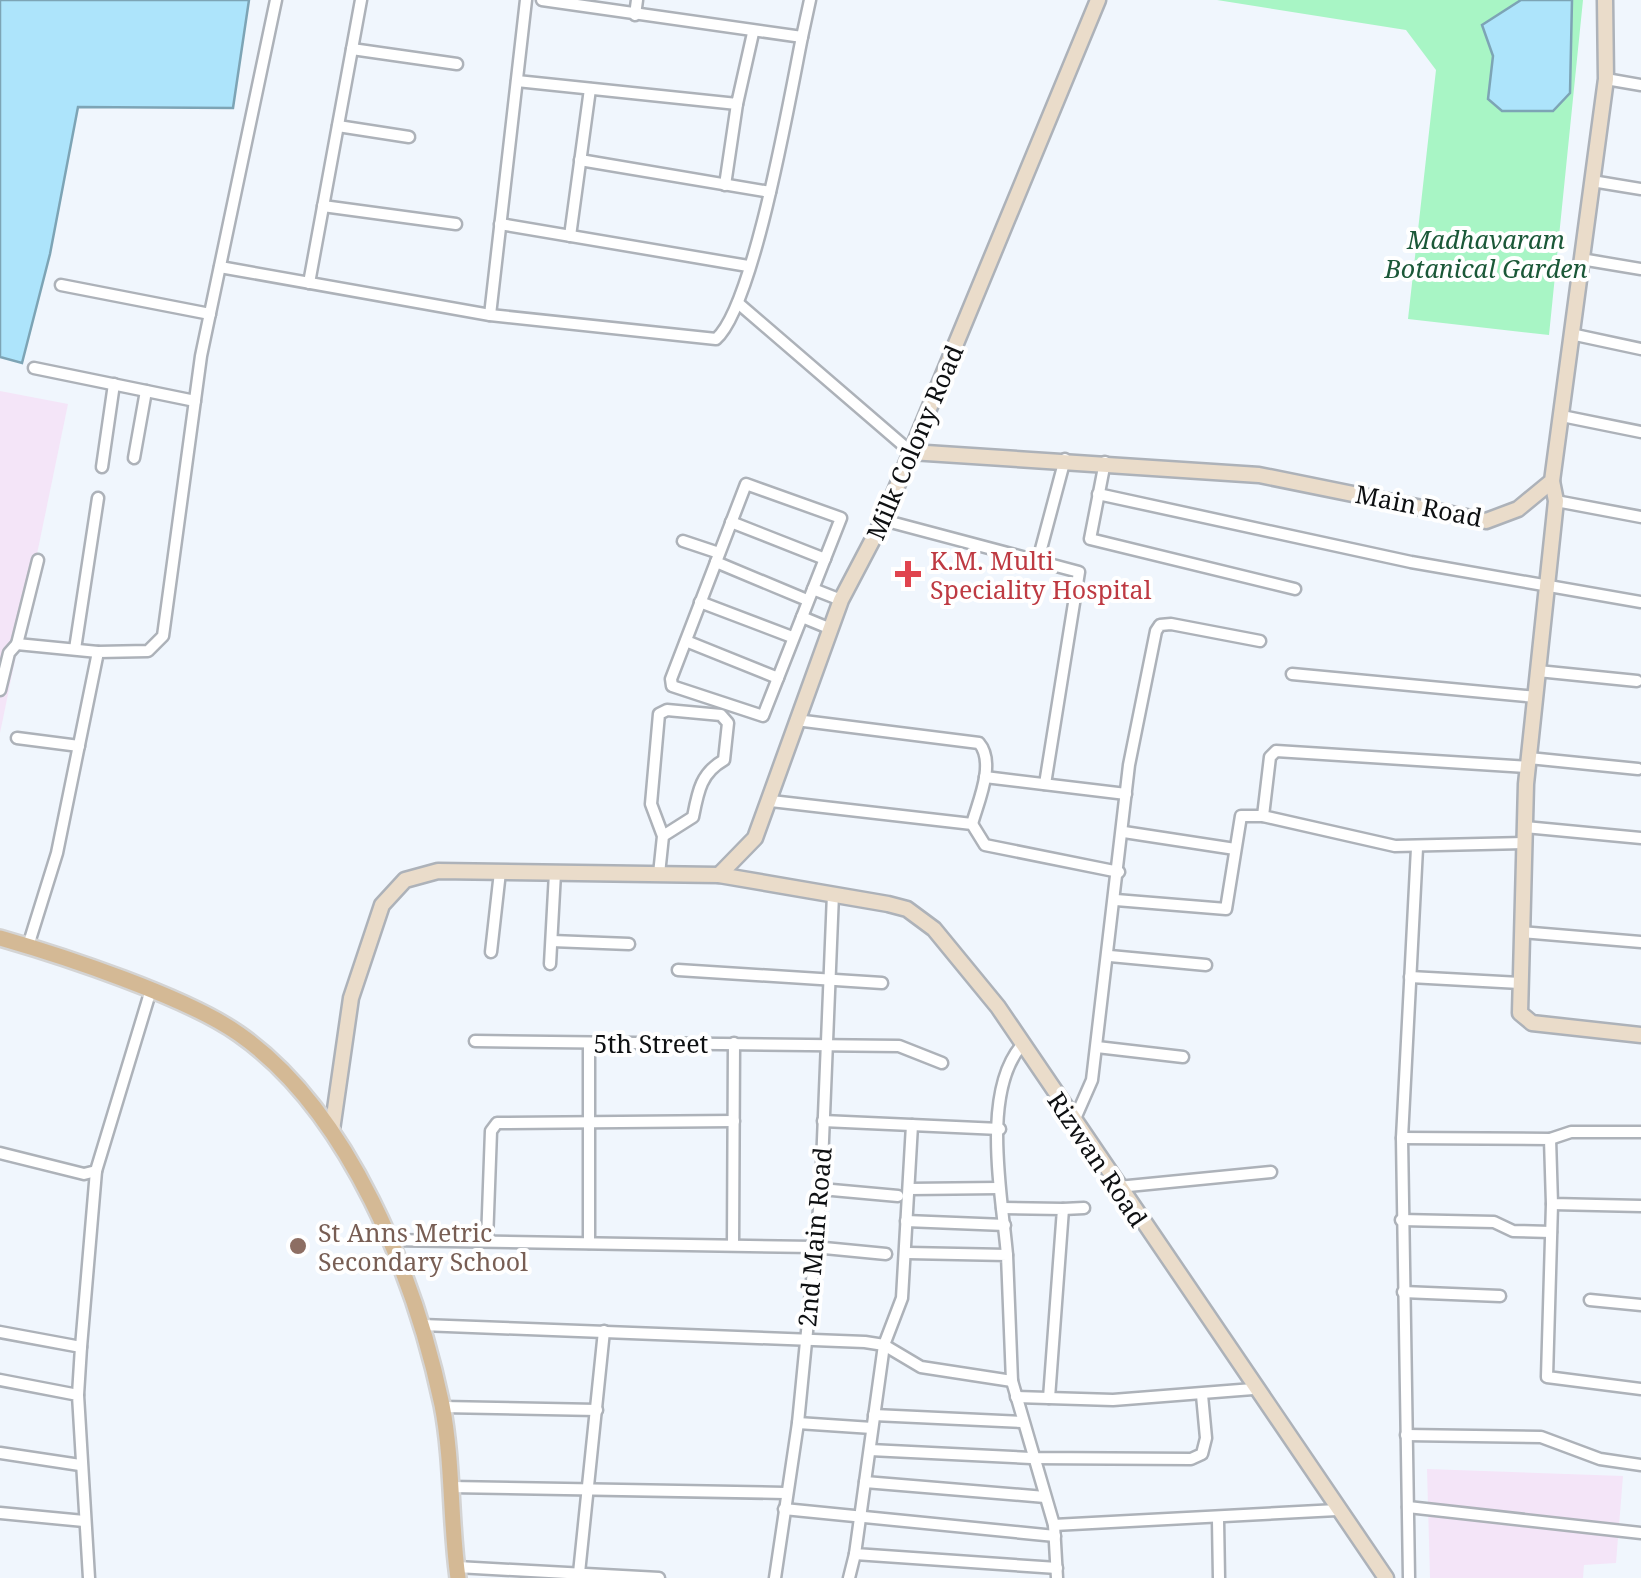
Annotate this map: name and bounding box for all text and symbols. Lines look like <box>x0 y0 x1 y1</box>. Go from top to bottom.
park label: Madhavaram Botanical Garden <box>1383 222 1588 285</box>
street label: Milk Colony Road <box>858 339 970 545</box>
street label: Main Road <box>1353 476 1485 534</box>
place label: K.M. Multi Speciality Hospital <box>930 543 1152 606</box>
marker: K.M. Multi Speciality Hospital <box>895 561 921 587</box>
street label: 5th Street <box>594 1026 709 1060</box>
street label: Rizwan Road <box>1040 1085 1156 1233</box>
street label: 2nd Main Road <box>789 1146 839 1328</box>
place label: St Anns Metric Secondary School <box>318 1215 528 1278</box>
marker: St Anns Metric Secondary School <box>287 1235 309 1257</box>

